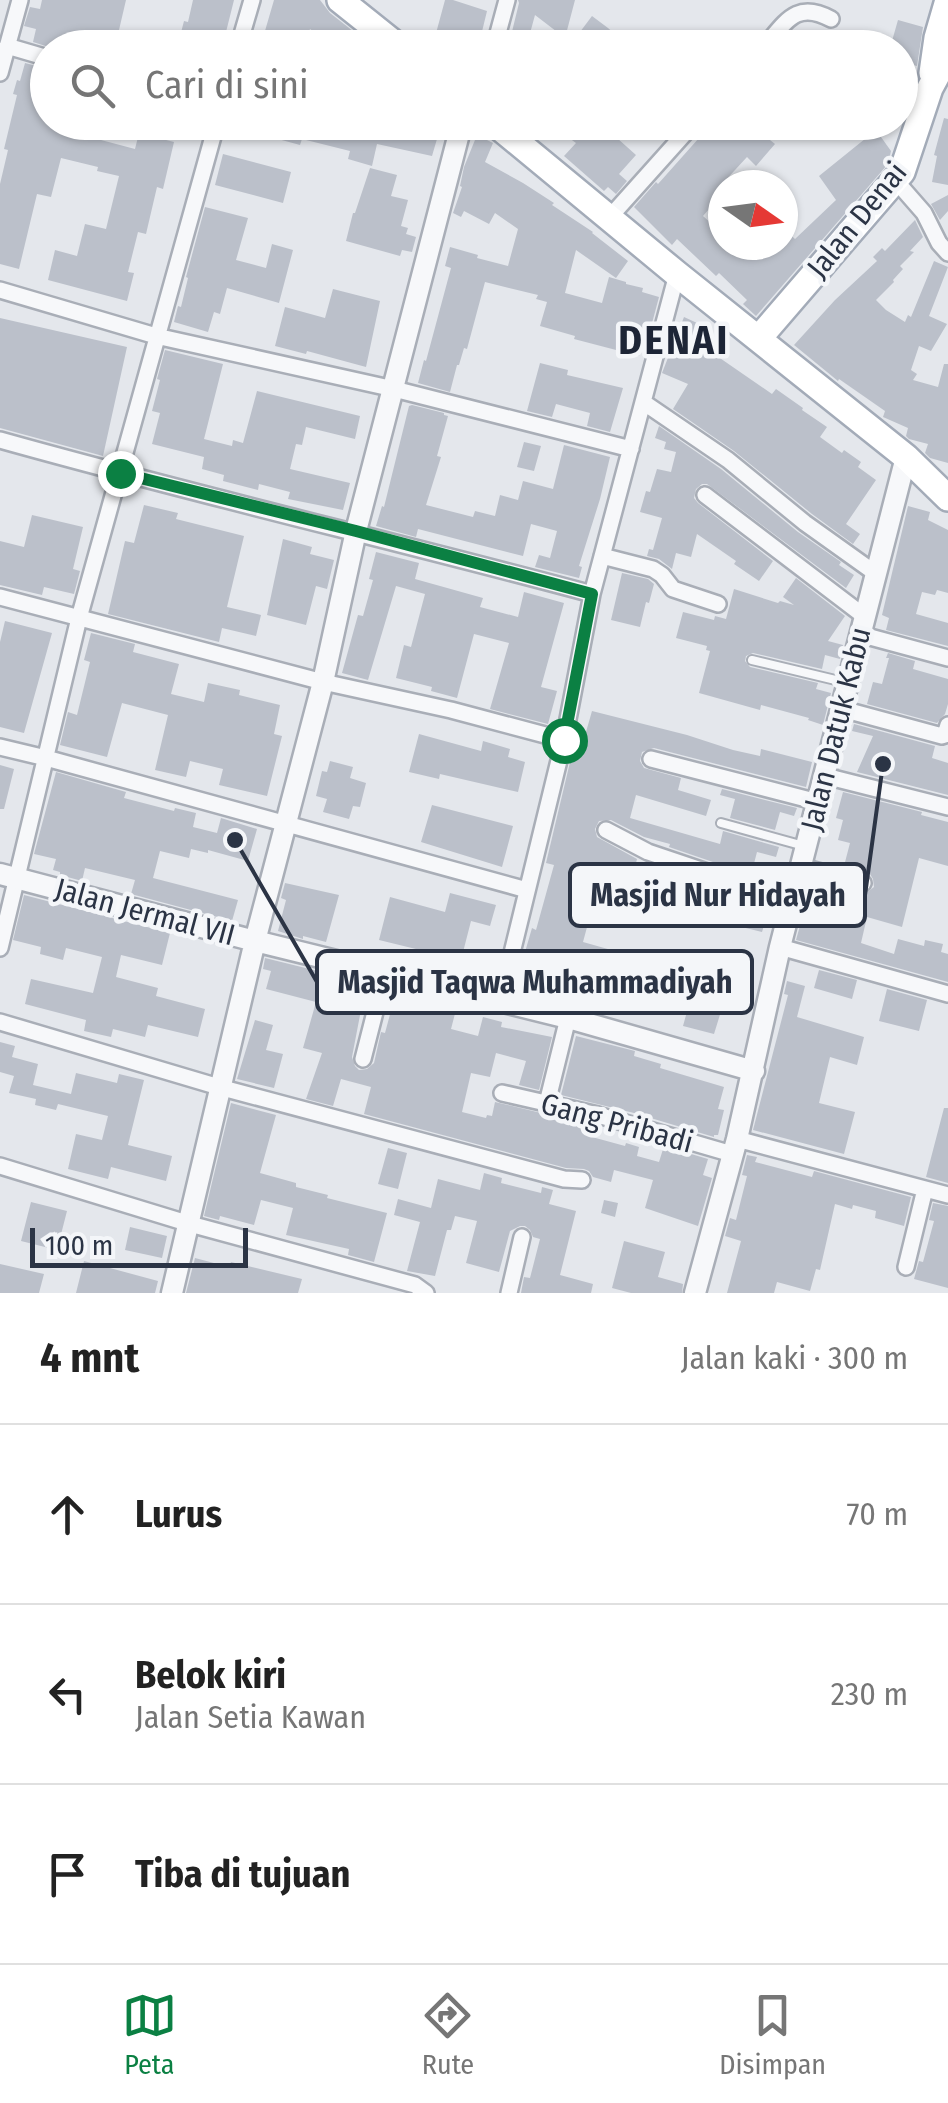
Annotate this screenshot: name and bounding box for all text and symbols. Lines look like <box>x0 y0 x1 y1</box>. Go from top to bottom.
search box <box>30 30 918 140</box>
icon: search <box>65 58 120 113</box>
text: Cari di sini <box>145 62 309 108</box>
street label: Jalan Denai <box>800 155 914 285</box>
north arrow <box>708 170 798 260</box>
district label: DENAI <box>618 317 730 365</box>
route end <box>98 451 144 497</box>
street label: Jalan Datuk Kabu <box>793 624 879 834</box>
route start <box>542 718 588 764</box>
callout: Masjid Nur Hidayah <box>570 864 865 926</box>
street label: Jalan Jermal VII <box>51 871 239 953</box>
text: Masjid Nur Hidayah <box>590 876 846 914</box>
callout: Masjid Taqwa Muhammadiyah <box>317 951 752 1013</box>
text: Masjid Taqwa Muhammadiyah <box>337 963 733 1001</box>
street label: Gang Pribadi <box>537 1085 697 1161</box>
scale bar <box>30 1223 248 1268</box>
text: 100 m <box>45 1229 113 1262</box>
text: 4 mnt <box>40 1333 139 1383</box>
text: Jalan kaki · 300 m <box>681 1339 908 1377</box>
icon: ahead <box>40 1487 95 1542</box>
text: Lurus <box>135 1491 222 1537</box>
text: 70 m <box>847 1495 908 1533</box>
text: Belok kiri <box>135 1652 286 1698</box>
icon: left <box>40 1667 95 1722</box>
text: 230 m <box>831 1675 908 1713</box>
text: Jalan Setia Kawan <box>135 1698 366 1736</box>
icon: arrive <box>40 1847 95 1902</box>
text: Tiba di tujuan <box>135 1851 351 1897</box>
tab: Peta <box>122 1988 177 2081</box>
tab: Rute <box>420 1988 475 2081</box>
tab: Disimpan <box>719 1988 826 2081</box>

